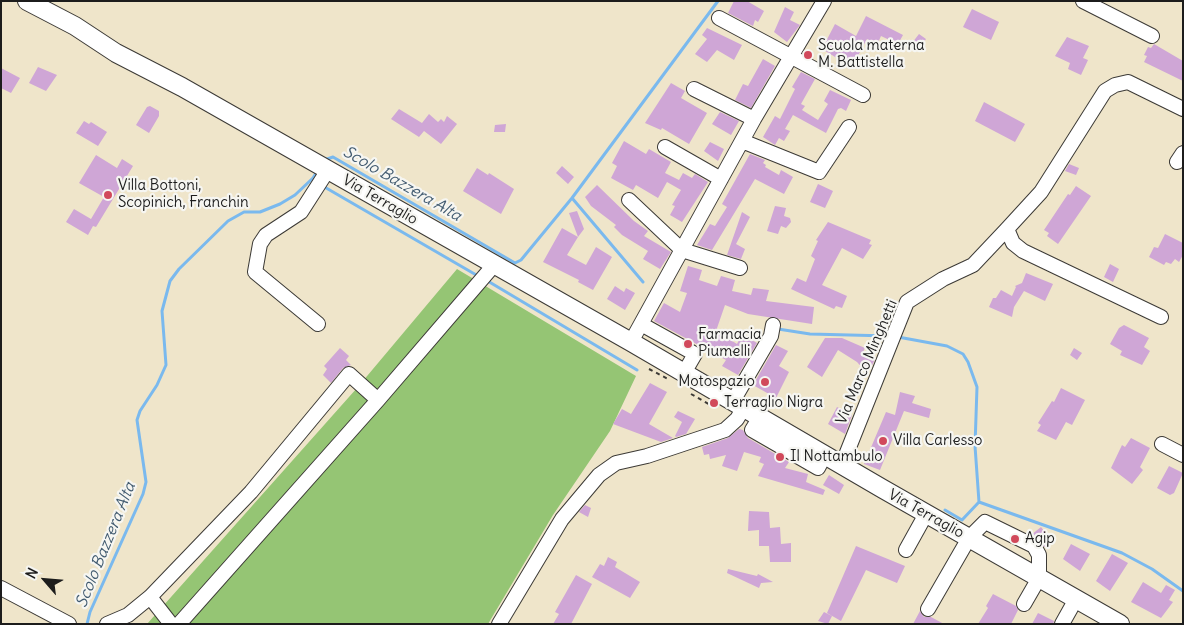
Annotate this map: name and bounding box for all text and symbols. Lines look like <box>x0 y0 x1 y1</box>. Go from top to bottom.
place label: Scuola materna M. Battistella <box>818 37 925 72</box>
marker: Scuola materna M. Battistella <box>802 49 814 61</box>
water label: Scolo Bazzera Alta <box>340 142 464 226</box>
street label: Via Terraglio <box>339 171 421 229</box>
place label: Villa Bottoni, Scopinich, Franchin <box>118 177 249 212</box>
marker: Villa Bottoni, Scopinich, Franchin <box>102 189 114 201</box>
street label: Via Marco Minghetti <box>833 297 901 427</box>
place label: Farmacia Piumelli <box>698 326 762 361</box>
marker: Farmacia Piumelli <box>682 338 694 350</box>
place label: Motospazio <box>678 373 755 391</box>
marker: Motospazio <box>759 376 771 388</box>
place label: Terraglio Nigra <box>724 394 823 412</box>
marker: Terraglio Nigra <box>708 397 720 409</box>
place label: Villa Carlesso <box>893 432 983 450</box>
marker: Villa Carlesso <box>877 435 889 447</box>
place label: Il Nottambulo <box>790 448 883 466</box>
marker: Il Nottambulo <box>774 451 786 463</box>
water label: Scolo Bazzera Alta <box>72 480 140 610</box>
street label: Via Terraglio <box>885 486 967 542</box>
place label: Agip <box>1025 530 1055 548</box>
marker: Agip <box>1009 533 1021 545</box>
north arrow <box>20 555 70 605</box>
text: N <box>21 565 42 582</box>

